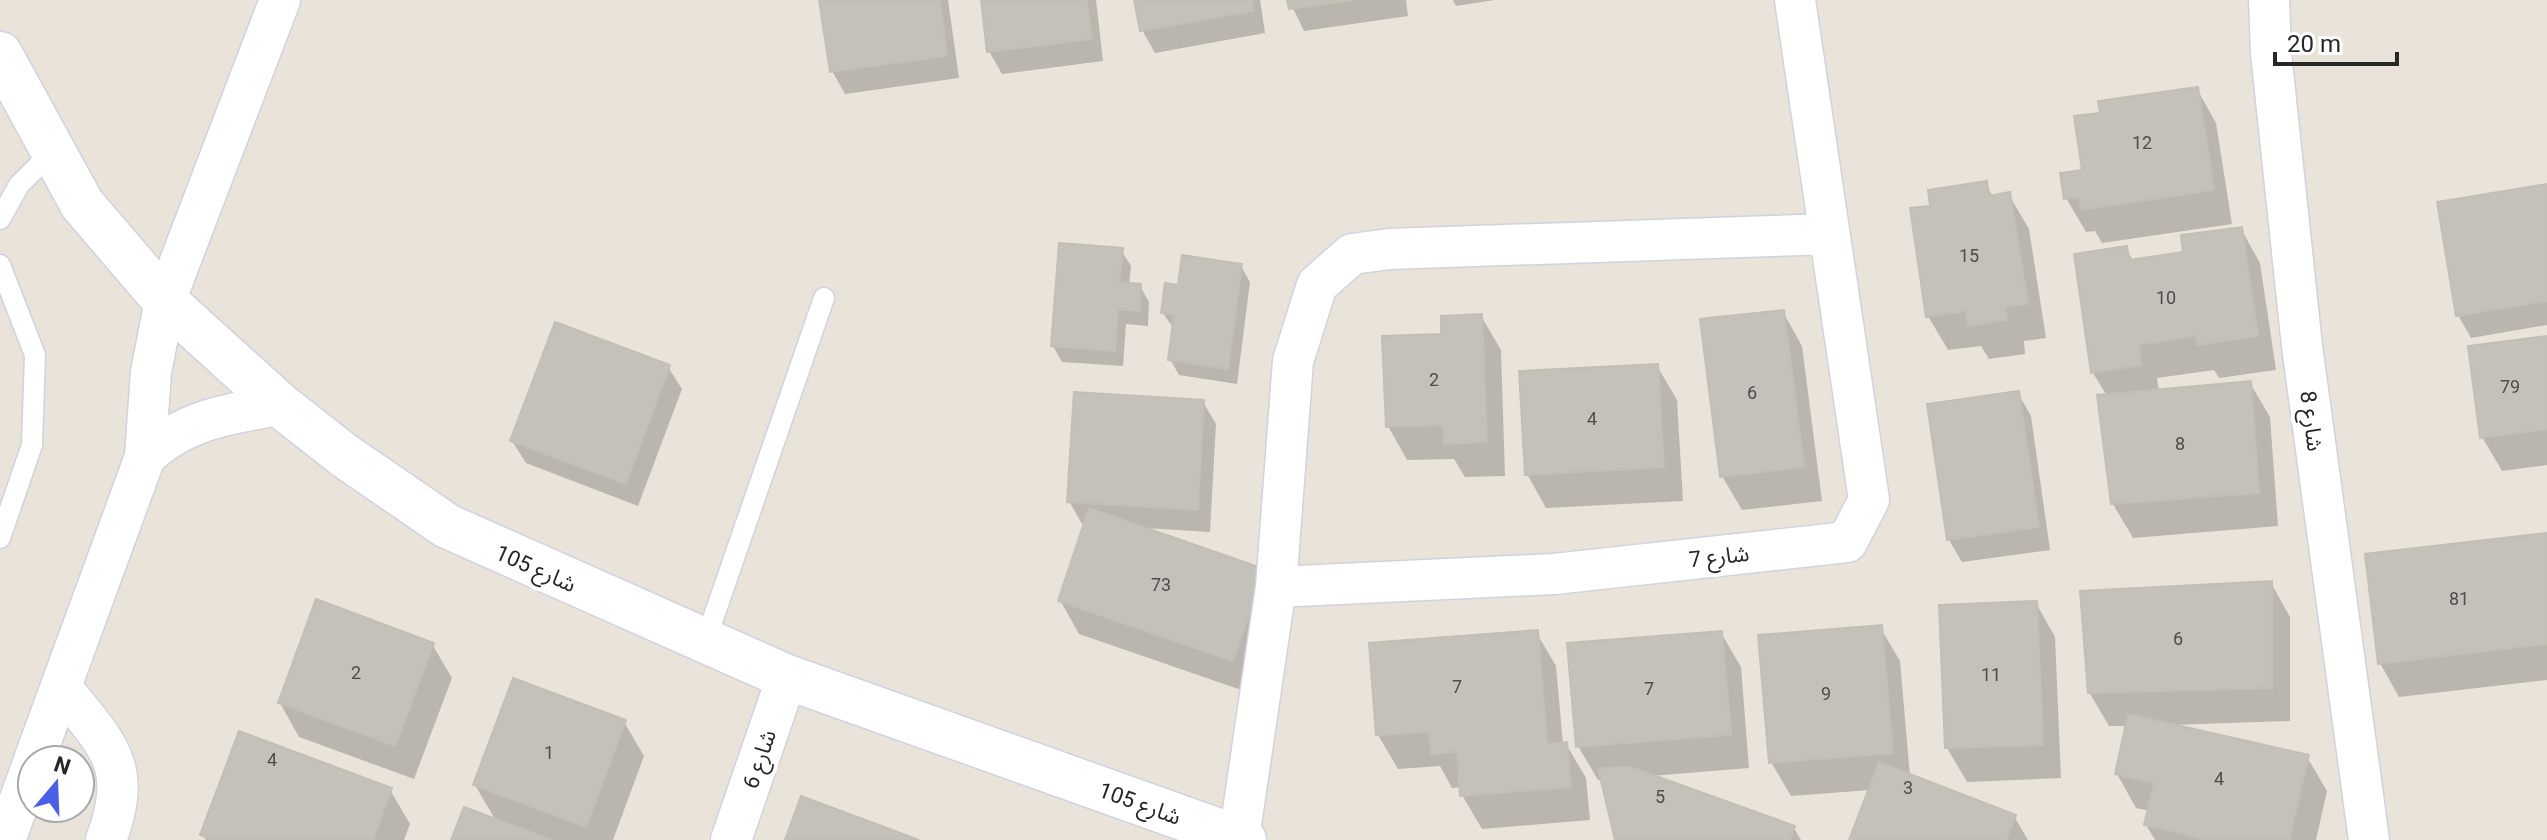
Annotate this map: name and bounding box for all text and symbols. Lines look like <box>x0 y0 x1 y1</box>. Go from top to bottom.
scale bar <box>2275 16 2397 66</box>
text: 20 m <box>2287 30 2341 58</box>
house number: 12 <box>2132 132 2152 153</box>
house number: 15 <box>1959 245 1979 266</box>
house number: 10 <box>2156 287 2176 308</box>
house number: 2 <box>1429 369 1439 390</box>
house number: 79 <box>2500 376 2520 397</box>
house number: 6 <box>1747 382 1757 403</box>
street label: شارع 8 <box>2291 389 2328 453</box>
house number: 4 <box>1587 408 1597 429</box>
house number: 8 <box>2175 433 2185 454</box>
street label: شارع 105 <box>490 540 580 601</box>
street label: شارع 7 <box>1688 541 1751 576</box>
house number: 73 <box>1151 574 1171 595</box>
house number: 81 <box>2449 588 2469 609</box>
house number: 6 <box>2173 628 2183 649</box>
house number: 2 <box>351 662 361 683</box>
house number: 11 <box>1981 664 2001 685</box>
house number: 7 <box>1452 676 1462 697</box>
house number: 7 <box>1644 678 1654 699</box>
house number: 9 <box>1821 683 1831 704</box>
street label: شارع 6 <box>738 726 785 793</box>
house number: 1 <box>544 742 554 763</box>
north arrow <box>16 744 96 824</box>
house number: 4 <box>267 749 277 770</box>
text: N <box>51 751 74 780</box>
house number: 4 <box>2214 768 2224 789</box>
street label: شارع 105 <box>1094 777 1184 834</box>
house number: 3 <box>1903 777 1913 798</box>
house number: 5 <box>1655 786 1665 807</box>

